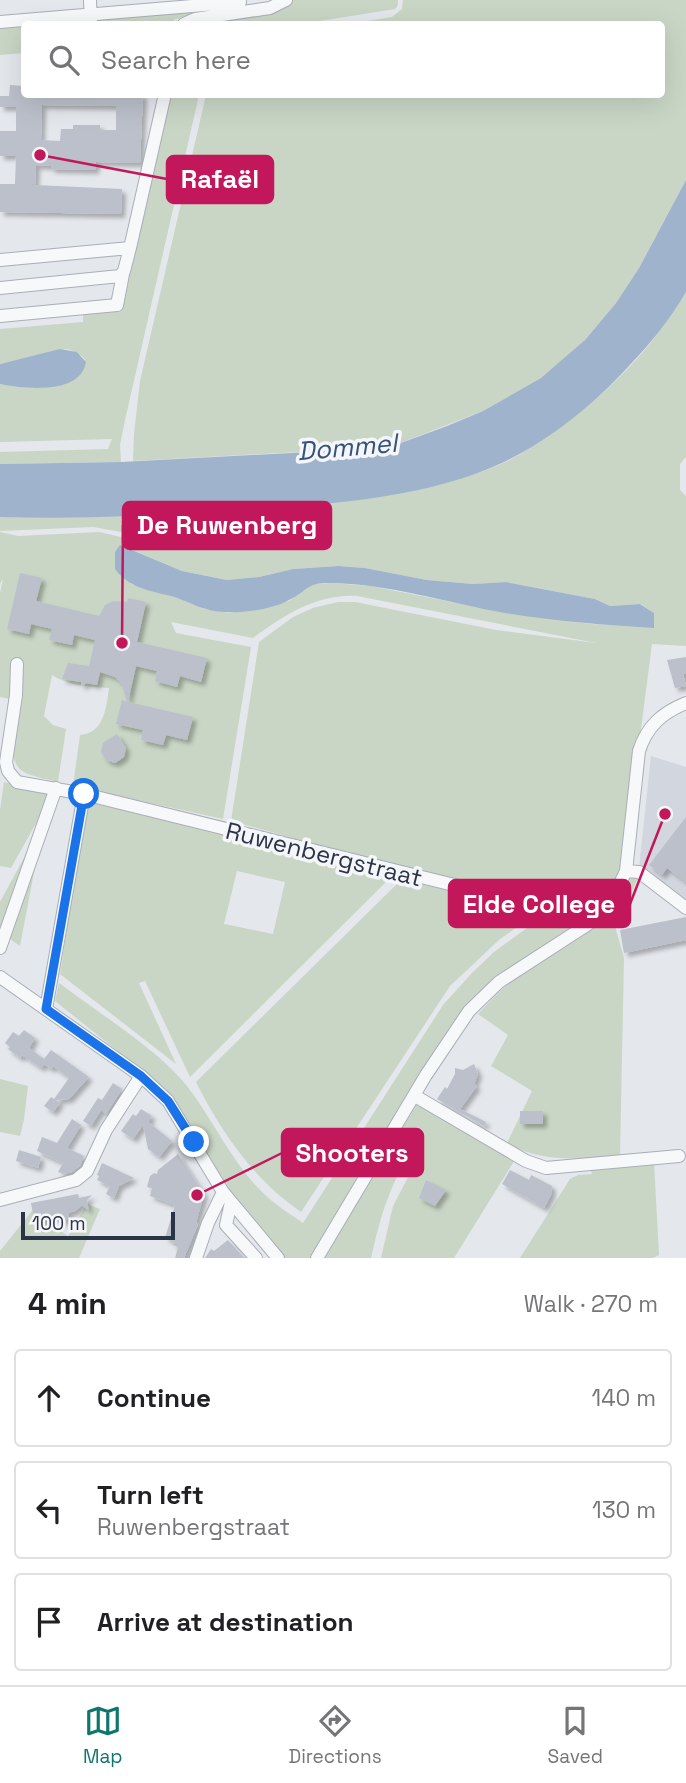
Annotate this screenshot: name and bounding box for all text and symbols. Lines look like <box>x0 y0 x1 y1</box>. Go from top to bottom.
search box <box>21 21 665 98</box>
icon: search <box>45 41 83 79</box>
text: Search here <box>101 43 251 77</box>
callout: Rafaël <box>167 156 273 203</box>
text: Rafaël <box>181 162 259 196</box>
water label: Dommel <box>296 425 401 468</box>
callout: De Ruwenberg <box>123 502 331 549</box>
text: De Ruwenberg <box>137 508 317 542</box>
route start <box>68 778 99 809</box>
street label: Ruwenbergstraat <box>223 815 425 893</box>
callout: Elde College <box>449 880 630 927</box>
text: Elde College <box>463 887 615 921</box>
route end <box>178 1126 209 1157</box>
callout: Shooters <box>282 1129 423 1176</box>
text: Shooters <box>295 1136 409 1170</box>
scale bar <box>21 1209 175 1241</box>
text: 100 m <box>32 1211 86 1236</box>
text: 4 min <box>28 1284 107 1323</box>
text: Walk · 270 m <box>524 1289 658 1319</box>
icon: ahead <box>30 1379 68 1417</box>
text: Continue <box>97 1381 211 1415</box>
text: 140 m <box>592 1383 656 1413</box>
text: Turn left <box>97 1478 204 1512</box>
icon: left <box>30 1491 68 1529</box>
text: 130 m <box>592 1495 656 1525</box>
text: Ruwenbergstraat <box>97 1512 290 1542</box>
icon: arrive <box>30 1603 68 1641</box>
text: Arrive at destination <box>97 1605 354 1639</box>
tab: Map <box>83 1702 123 1769</box>
tab: Directions <box>289 1702 382 1769</box>
tab: Saved <box>548 1702 603 1769</box>

